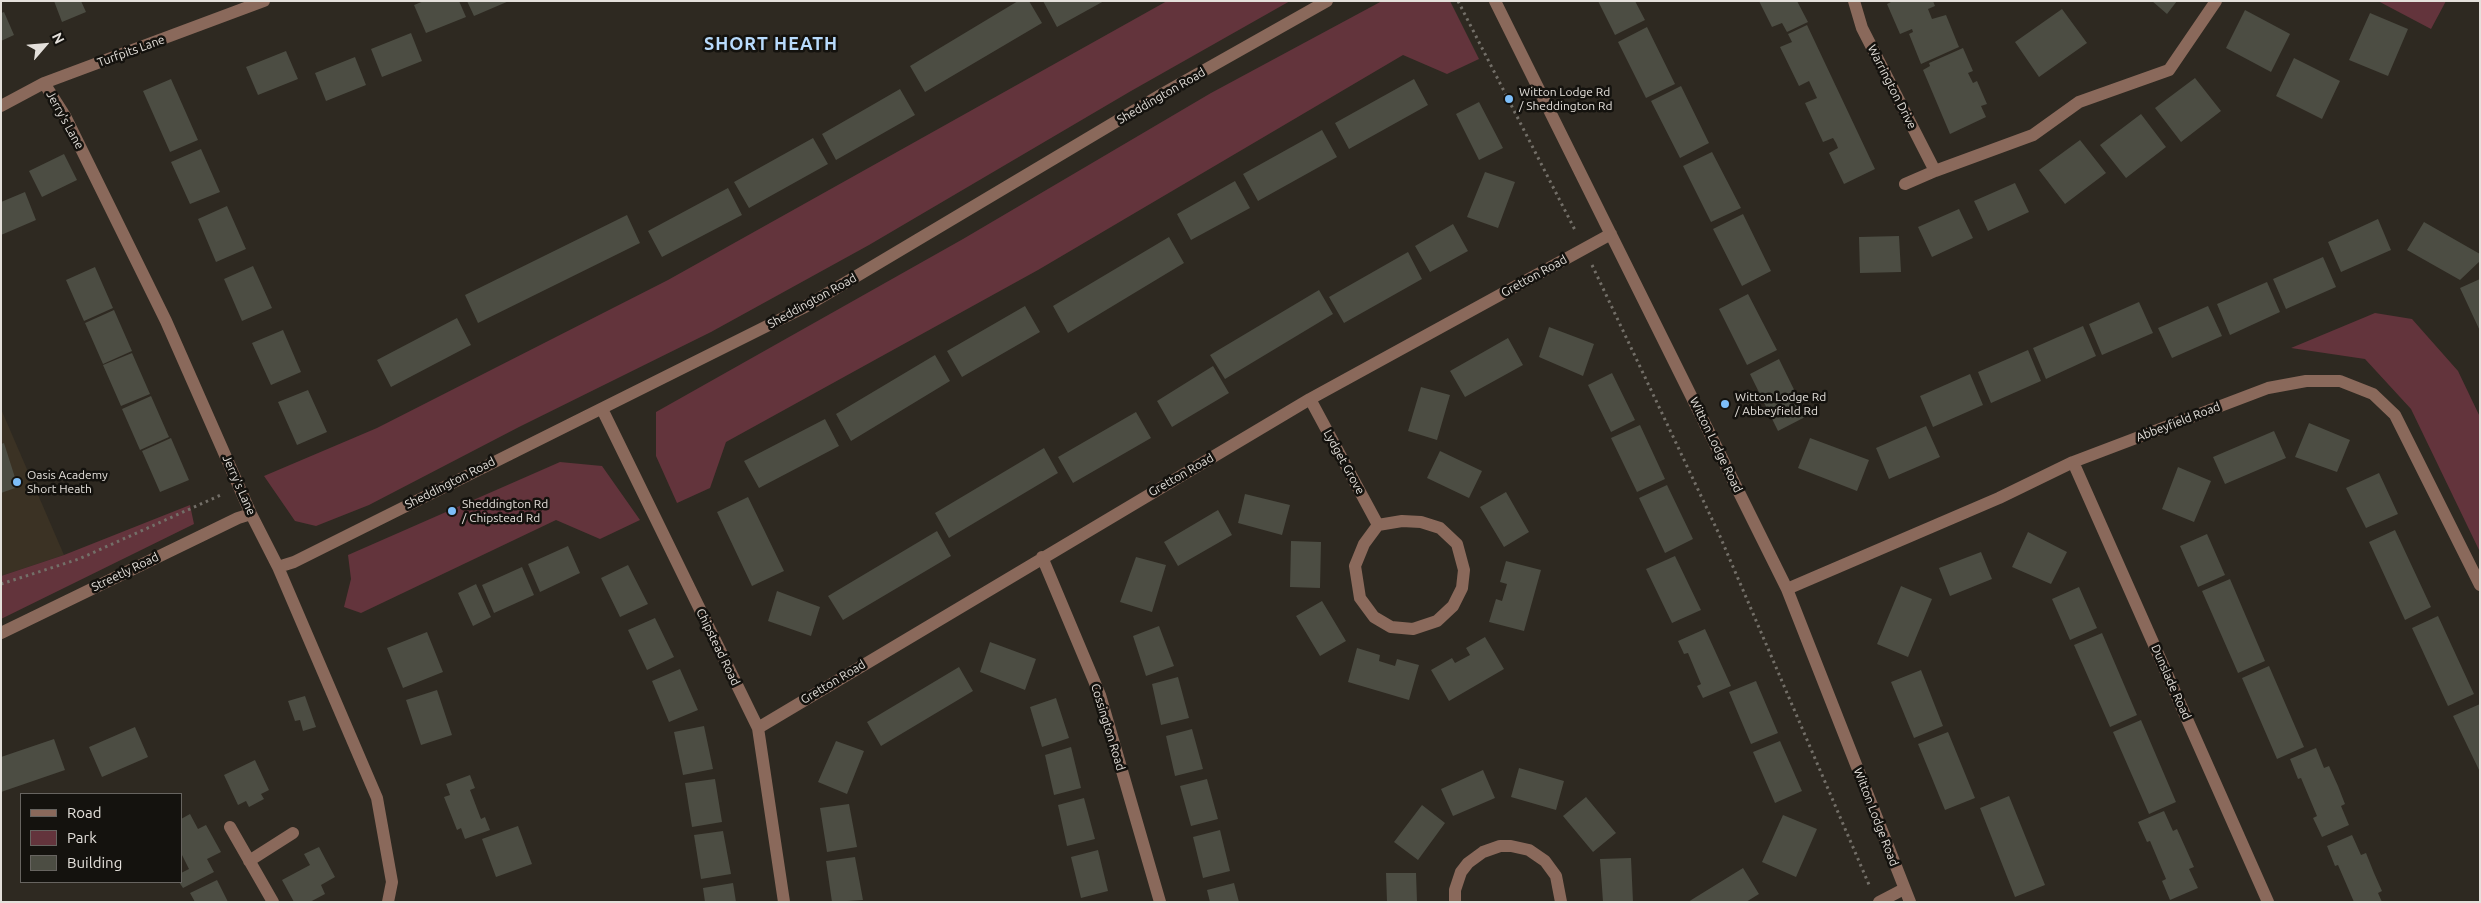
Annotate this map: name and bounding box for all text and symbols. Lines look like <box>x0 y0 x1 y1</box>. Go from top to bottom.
north arrow <box>20 20 70 70</box>
text: N <box>49 30 68 46</box>
street label: Turfpits Lane <box>95 32 167 70</box>
district label: SHORT HEATH <box>703 33 839 55</box>
street label: Warrington Drive <box>1865 43 1919 131</box>
street label: Sheddington Road <box>1114 65 1208 127</box>
place label: Witton Lodge Rd / Sheddington Rd <box>1519 85 1612 113</box>
street label: Jerry's Lane <box>43 88 87 152</box>
marker: Witton Lodge Rd / Sheddington Rd <box>1503 93 1515 105</box>
street label: Gretton Road <box>1499 252 1569 300</box>
street label: Sheddington Road <box>765 271 859 331</box>
place label: Witton Lodge Rd / Abbeyfield Rd <box>1735 390 1826 418</box>
street label: Witton Lodge Road <box>1687 395 1745 495</box>
marker: Witton Lodge Rd / Abbeyfield Rd <box>1719 398 1731 410</box>
street label: Abbeyfield Road <box>2134 399 2222 445</box>
street label: Lydget Grove <box>1320 427 1368 497</box>
street label: Gretton Road <box>1146 451 1216 499</box>
street label: Jerry's Lane <box>219 453 259 517</box>
street label: Sheddington Road <box>402 454 498 512</box>
place label: Oasis Academy Short Heath <box>27 468 108 496</box>
marker: Oasis Academy Short Heath <box>11 476 23 488</box>
place label: Sheddington Rd / Chipstead Rd <box>462 497 548 525</box>
marker: Sheddington Rd / Chipstead Rd <box>446 505 458 517</box>
street label: Streetly Road <box>89 550 161 594</box>
street label: Chipstead Road <box>693 606 743 688</box>
street label: Dunslade Road <box>2148 642 2194 722</box>
street label: Gretton Road <box>798 657 868 707</box>
street label: Cossington Road <box>1088 682 1128 772</box>
street label: Witton Lodge Road <box>1851 766 1901 868</box>
legend <box>20 793 182 883</box>
text: Road <box>67 804 102 821</box>
text: Park <box>67 829 97 846</box>
text: Building <box>67 854 122 871</box>

